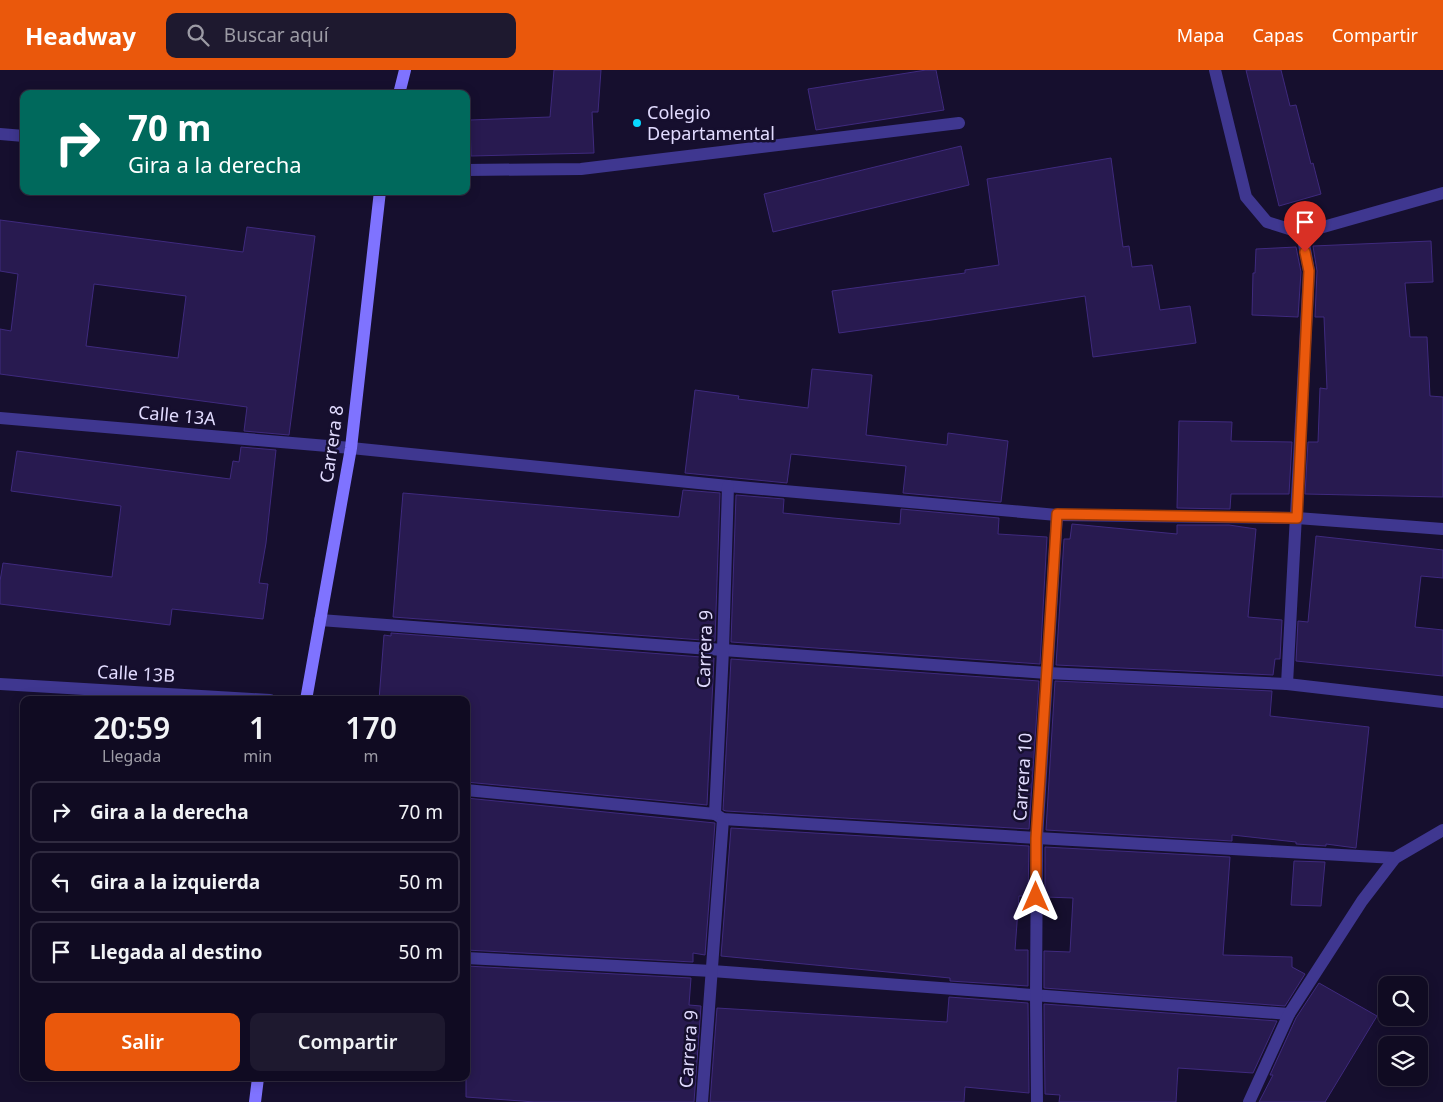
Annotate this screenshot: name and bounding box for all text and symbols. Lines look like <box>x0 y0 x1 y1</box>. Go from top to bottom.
search box <box>166 13 516 58</box>
text: Headway <box>25 19 136 52</box>
icon: search <box>184 21 212 49</box>
text: Buscar aquí <box>224 22 329 48</box>
text: Mapa <box>1177 23 1224 47</box>
text: Capas <box>1252 23 1304 47</box>
text: Compartir <box>1332 23 1418 47</box>
place label: Colegio Departamental <box>647 100 775 145</box>
text: 70 m <box>128 104 211 151</box>
icon: right <box>45 110 110 175</box>
marker: Colegio Departamental <box>631 117 643 129</box>
text: Gira a la derecha <box>128 149 302 179</box>
pin <box>1284 201 1326 252</box>
icon: arrive <box>1291 208 1319 236</box>
street label: Calle 13A <box>137 400 217 430</box>
street label: Carrera 8 <box>314 403 348 484</box>
street label: Carrera 9 <box>691 609 717 689</box>
street label: Calle 13B <box>97 659 176 687</box>
text: 20:59 <box>93 707 170 748</box>
text: 1 <box>249 707 266 748</box>
text: 170 <box>345 707 397 748</box>
street label: Carrera 10 <box>1007 732 1037 822</box>
text: Llegada <box>102 745 161 767</box>
text: min <box>243 745 272 767</box>
text: m <box>364 745 379 767</box>
icon: right <box>47 798 75 826</box>
text: Gira a la derecha <box>90 799 249 825</box>
text: 70 m <box>399 799 443 825</box>
icon: left <box>47 868 75 896</box>
text: Gira a la izquierda <box>90 869 260 895</box>
text: 50 m <box>399 869 443 895</box>
position arrow <box>1009 870 1061 922</box>
icon: arrive <box>47 938 75 966</box>
text: Llegada al destino <box>90 939 262 965</box>
text: 50 m <box>399 939 443 965</box>
map controls <box>1378 976 1428 1086</box>
button: search <box>1378 976 1428 1026</box>
street label: Carrera 9 <box>673 1009 703 1089</box>
button: Salir <box>45 1013 240 1071</box>
button: Compartir <box>250 1013 445 1071</box>
button: layers <box>1378 1036 1428 1086</box>

